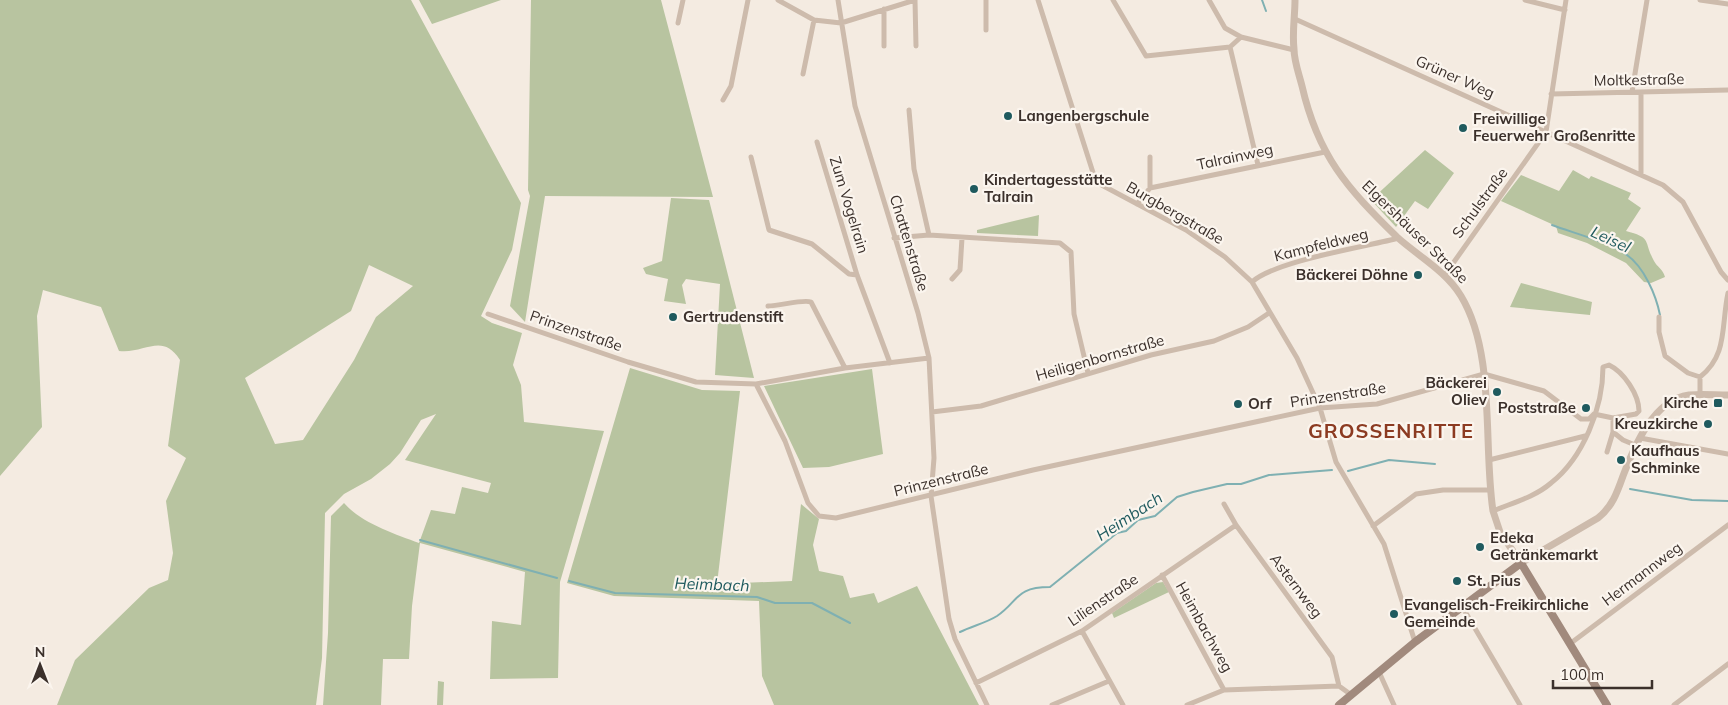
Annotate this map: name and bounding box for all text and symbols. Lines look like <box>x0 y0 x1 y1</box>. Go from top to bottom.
street label: Grüner Weg <box>1413 51 1498 102</box>
street label: Moltkestraße <box>1594 69 1684 90</box>
place label: Langenbergschule <box>1018 106 1149 125</box>
place label: Freiwillige Feuerwehr Großenritte <box>1473 109 1635 145</box>
marker: Langenbergschule <box>1002 110 1014 122</box>
marker: Freiwillige Feuerwehr Großenritte <box>1457 122 1469 134</box>
street label: Talrainweg <box>1195 139 1275 174</box>
street label: Zum Vogelrain <box>826 154 873 256</box>
street label: Schulstraße <box>1448 164 1512 242</box>
place label: Kindertagesstätte Talrain <box>984 170 1112 206</box>
street label: Elgershäuser Straße <box>1358 176 1472 287</box>
street label: Burgbergstraße <box>1123 177 1227 248</box>
marker: Kindertagesstätte Talrain <box>968 183 980 195</box>
street label: Chattenstraße <box>886 192 933 293</box>
water label: Leisel <box>1588 221 1634 257</box>
street label: Kampfeldweg <box>1272 224 1370 265</box>
place label: Bäckerei Döhne <box>1296 265 1408 284</box>
marker: Bäckerei Döhne <box>1412 269 1424 281</box>
street label: Prinzenstraße <box>527 306 625 355</box>
place label: Gertrudenstift <box>683 307 784 326</box>
marker: Gertrudenstift <box>667 311 679 323</box>
street label: Heiligenbornstraße <box>1033 330 1166 385</box>
place label: Bäckerei Oliev <box>1426 373 1488 409</box>
street label: Prinzenstraße <box>1289 378 1387 411</box>
marker: Bäckerei Oliev <box>1491 386 1503 398</box>
place label: Kirche <box>1663 393 1708 412</box>
place label: Orf <box>1248 394 1272 413</box>
marker: Kirche <box>1712 397 1724 409</box>
marker: Orf <box>1232 398 1244 410</box>
place label: Poststraße <box>1498 398 1576 417</box>
marker: Poststraße <box>1580 402 1592 414</box>
place label: Kreuzkirche <box>1614 414 1698 433</box>
district label: GROSSENRITTE <box>1308 418 1474 443</box>
marker: Kreuzkirche <box>1702 418 1714 430</box>
place label: Kaufhaus Schminke <box>1631 441 1700 477</box>
marker: Kaufhaus Schminke <box>1615 454 1627 466</box>
street label: Prinzenstraße <box>892 459 990 500</box>
water label: Heimbach <box>1092 487 1166 545</box>
place label: Edeka Getränkemarkt <box>1490 528 1598 564</box>
street label: Hermannweg <box>1598 537 1685 610</box>
marker: Edeka Getränkemarkt <box>1474 541 1486 553</box>
street label: Asternweg <box>1266 550 1327 622</box>
street label: Lilienstraße <box>1064 569 1141 630</box>
place label: St. Pius <box>1467 571 1521 590</box>
water label: Heimbach <box>674 573 750 595</box>
marker: St. Pius <box>1451 575 1463 587</box>
street label: Heimbachweg <box>1172 578 1237 675</box>
place label: Evangelisch-Freikirchliche Gemeinde <box>1404 595 1589 631</box>
marker: Evangelisch-Freikirchliche Gemeinde <box>1388 608 1400 620</box>
north arrow <box>15 640 65 690</box>
text: N <box>35 643 45 661</box>
scale bar <box>1553 658 1652 690</box>
text: 100 m <box>1560 665 1604 684</box>

